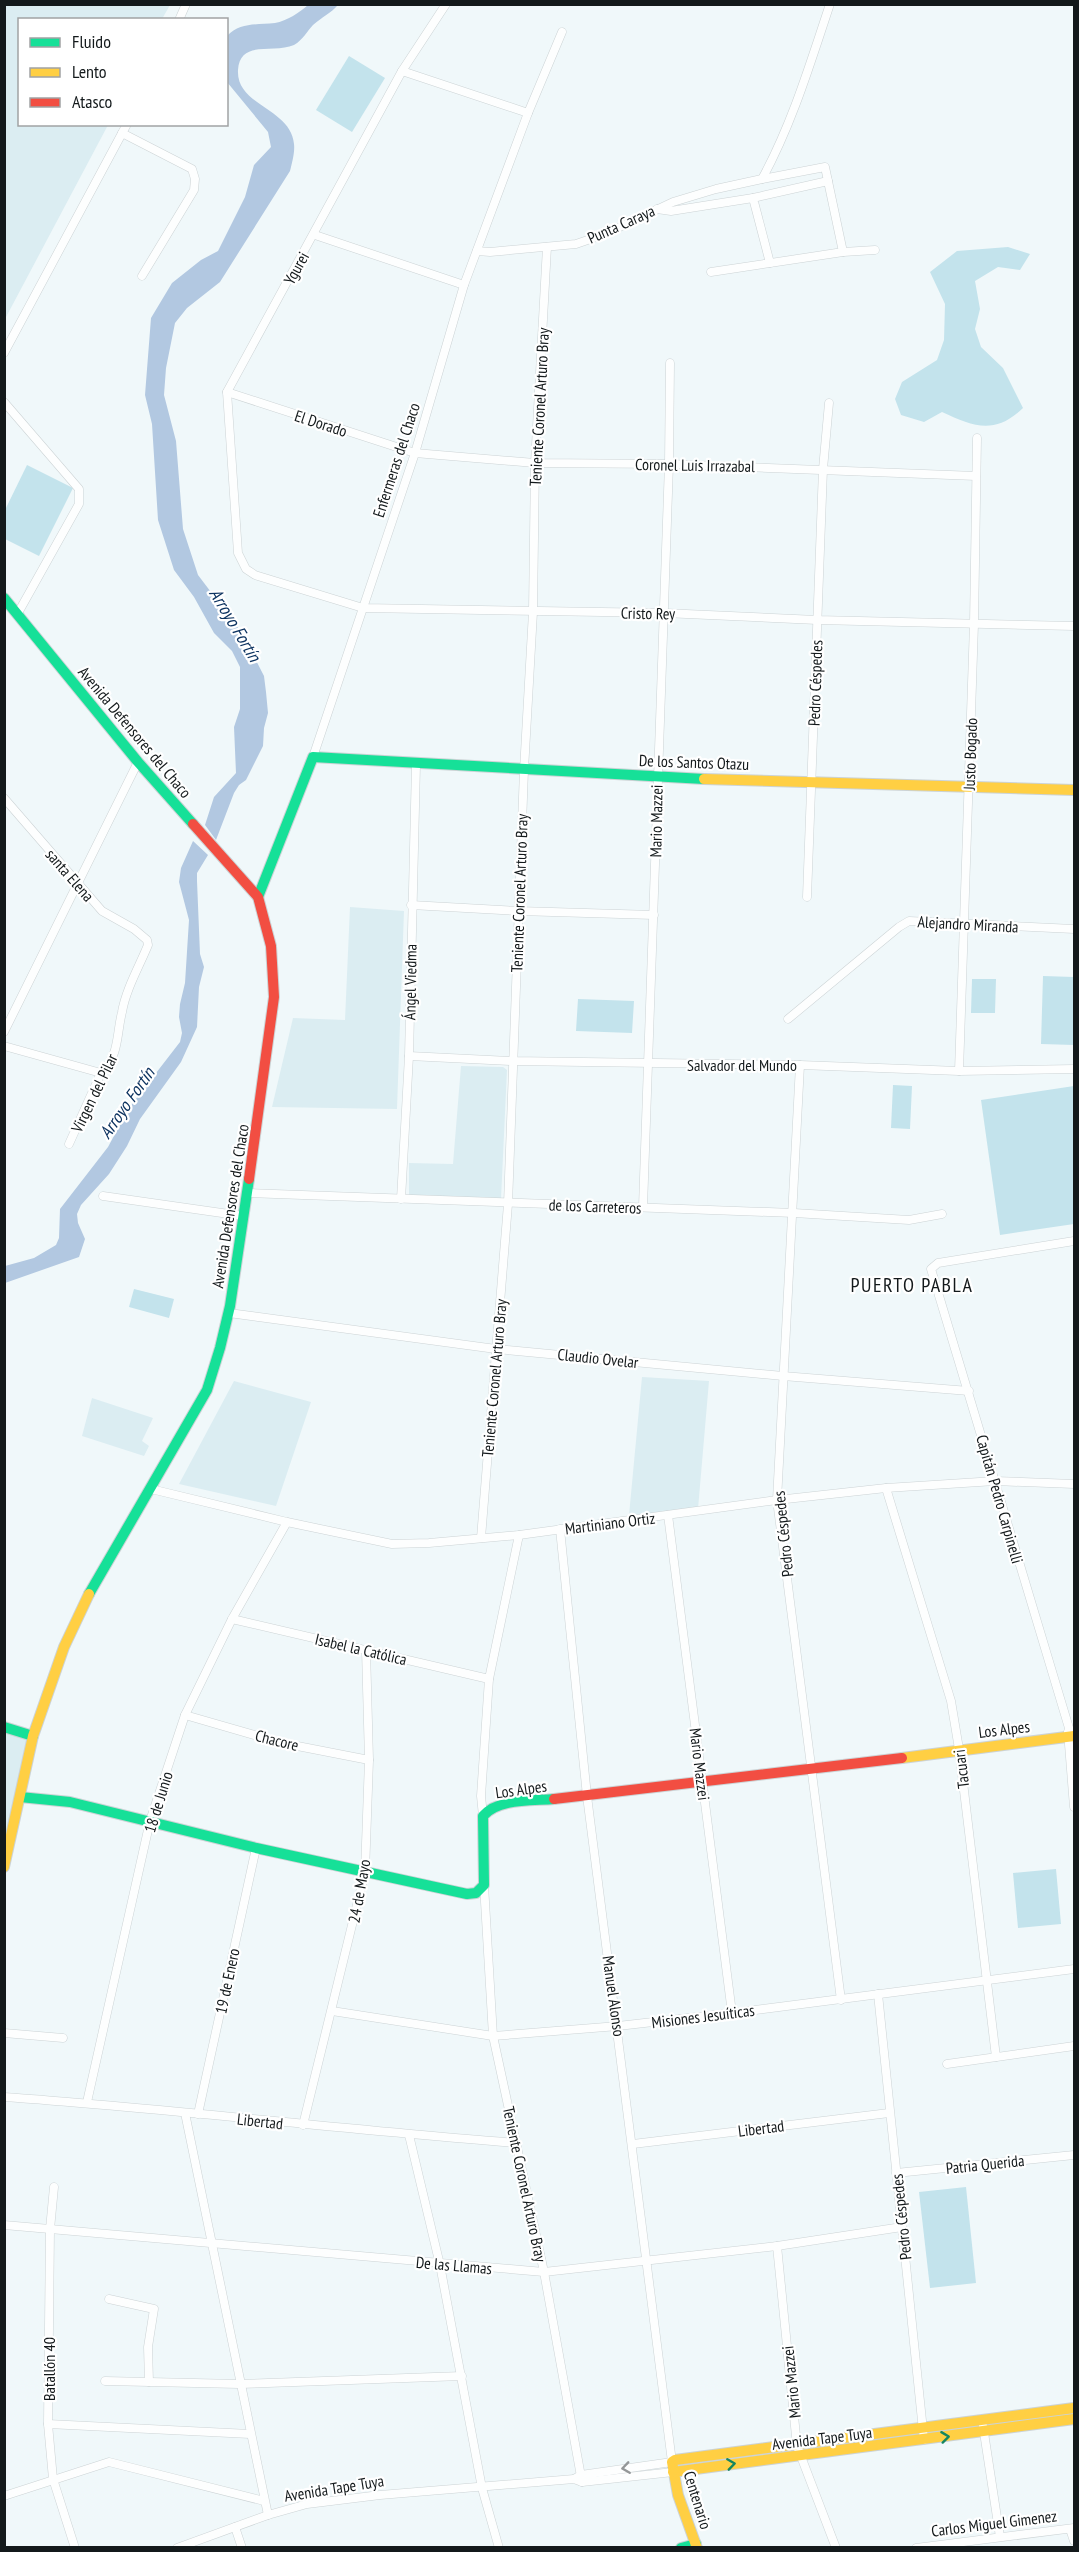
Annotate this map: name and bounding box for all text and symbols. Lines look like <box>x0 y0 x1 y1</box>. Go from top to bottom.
legend <box>18 18 228 126</box>
text: Fluido <box>72 30 111 53</box>
text: Lento <box>72 60 107 83</box>
text: Atasco <box>72 90 113 113</box>
street label: Punta Caraya <box>584 200 658 248</box>
street label: Ygurei <box>279 248 313 288</box>
street label: Teniente Coronel Arturo Bray <box>525 327 553 487</box>
street label: Enfermeras del Chaco <box>368 400 424 520</box>
street label: El Dorado <box>292 405 350 441</box>
street label: Coronel Luis Irrazabal <box>635 454 755 476</box>
water label: Arroyo Fortín <box>205 584 267 667</box>
street label: Cristo Rey <box>621 603 675 623</box>
street label: Pedro Céspedes <box>803 639 827 727</box>
street label: Avenida Defensores del Chaco <box>74 662 196 802</box>
street label: Justo Bogado <box>959 717 981 792</box>
street label: De los Santos Otazu <box>638 750 750 774</box>
street label: Mario Mazzei <box>645 784 667 858</box>
street label: Teniente Coronel Arturo Bray <box>506 813 532 973</box>
street label: santa Elena <box>42 844 98 906</box>
street label: Alejandro Miranda <box>917 911 1019 937</box>
street label: Ángel Viedma <box>399 944 421 1020</box>
street label: Virgen del Pilar <box>66 1050 122 1137</box>
street label: Salvador del Mundo <box>687 1055 797 1075</box>
water label: Arroyo Fortín <box>94 1062 160 1143</box>
street label: Avenida Defensores del Chaco <box>207 1123 253 1289</box>
street label: de los Carreteros <box>548 1194 642 1218</box>
district label: PUERTO PABLA <box>851 1272 973 1298</box>
street label: Teniente Coronel Arturo Bray <box>477 1298 511 1458</box>
street label: Claudio Ovelar <box>557 1344 640 1372</box>
street label: Capitán Pedro Carpinelli <box>972 1432 1028 1566</box>
street label: Pedro Céspedes <box>769 1490 797 1578</box>
street label: Martiniano Ortiz <box>564 1508 656 1538</box>
street label: Isabel la Católica <box>313 1629 409 1669</box>
street label: Los Alpes <box>977 1716 1031 1742</box>
street label: Chacore <box>253 1725 301 1755</box>
street label: Mario Mazzei <box>686 1727 714 1801</box>
street label: Tacuari <box>949 1748 973 1790</box>
street label: 18 de Junio <box>139 1769 177 1835</box>
street label: Los Alpes <box>494 1776 548 1802</box>
street label: 24 de Mayo <box>344 1858 374 1924</box>
street label: 19 de Enero <box>210 1946 244 2016</box>
street label: Manuel Alonso <box>598 1954 630 2038</box>
street label: Misiones Jesuíticas <box>650 2000 756 2032</box>
street label: Teniente Coronel Arturo Bray <box>499 2104 551 2264</box>
street label: Libertad <box>236 2109 284 2133</box>
street label: Libertad <box>737 2115 785 2141</box>
street label: Patria Querida <box>945 2150 1025 2178</box>
street label: Pedro Céspedes <box>887 2173 915 2261</box>
street label: De las Llamas <box>415 2252 493 2278</box>
street label: Batallón 40 <box>39 2337 59 2401</box>
street label: Mario Mazzei <box>777 2345 805 2419</box>
street label: Avenida Tape Tuya <box>771 2422 873 2454</box>
one-way arrow <box>941 2432 950 2444</box>
one-way arrow <box>726 2459 736 2471</box>
one-way arrow <box>622 2462 631 2474</box>
street label: Centenario <box>680 2469 716 2531</box>
street label: Avenida Tape Tuya <box>283 2470 385 2506</box>
street label: Carlos Miguel Gimenez <box>930 2505 1058 2541</box>

